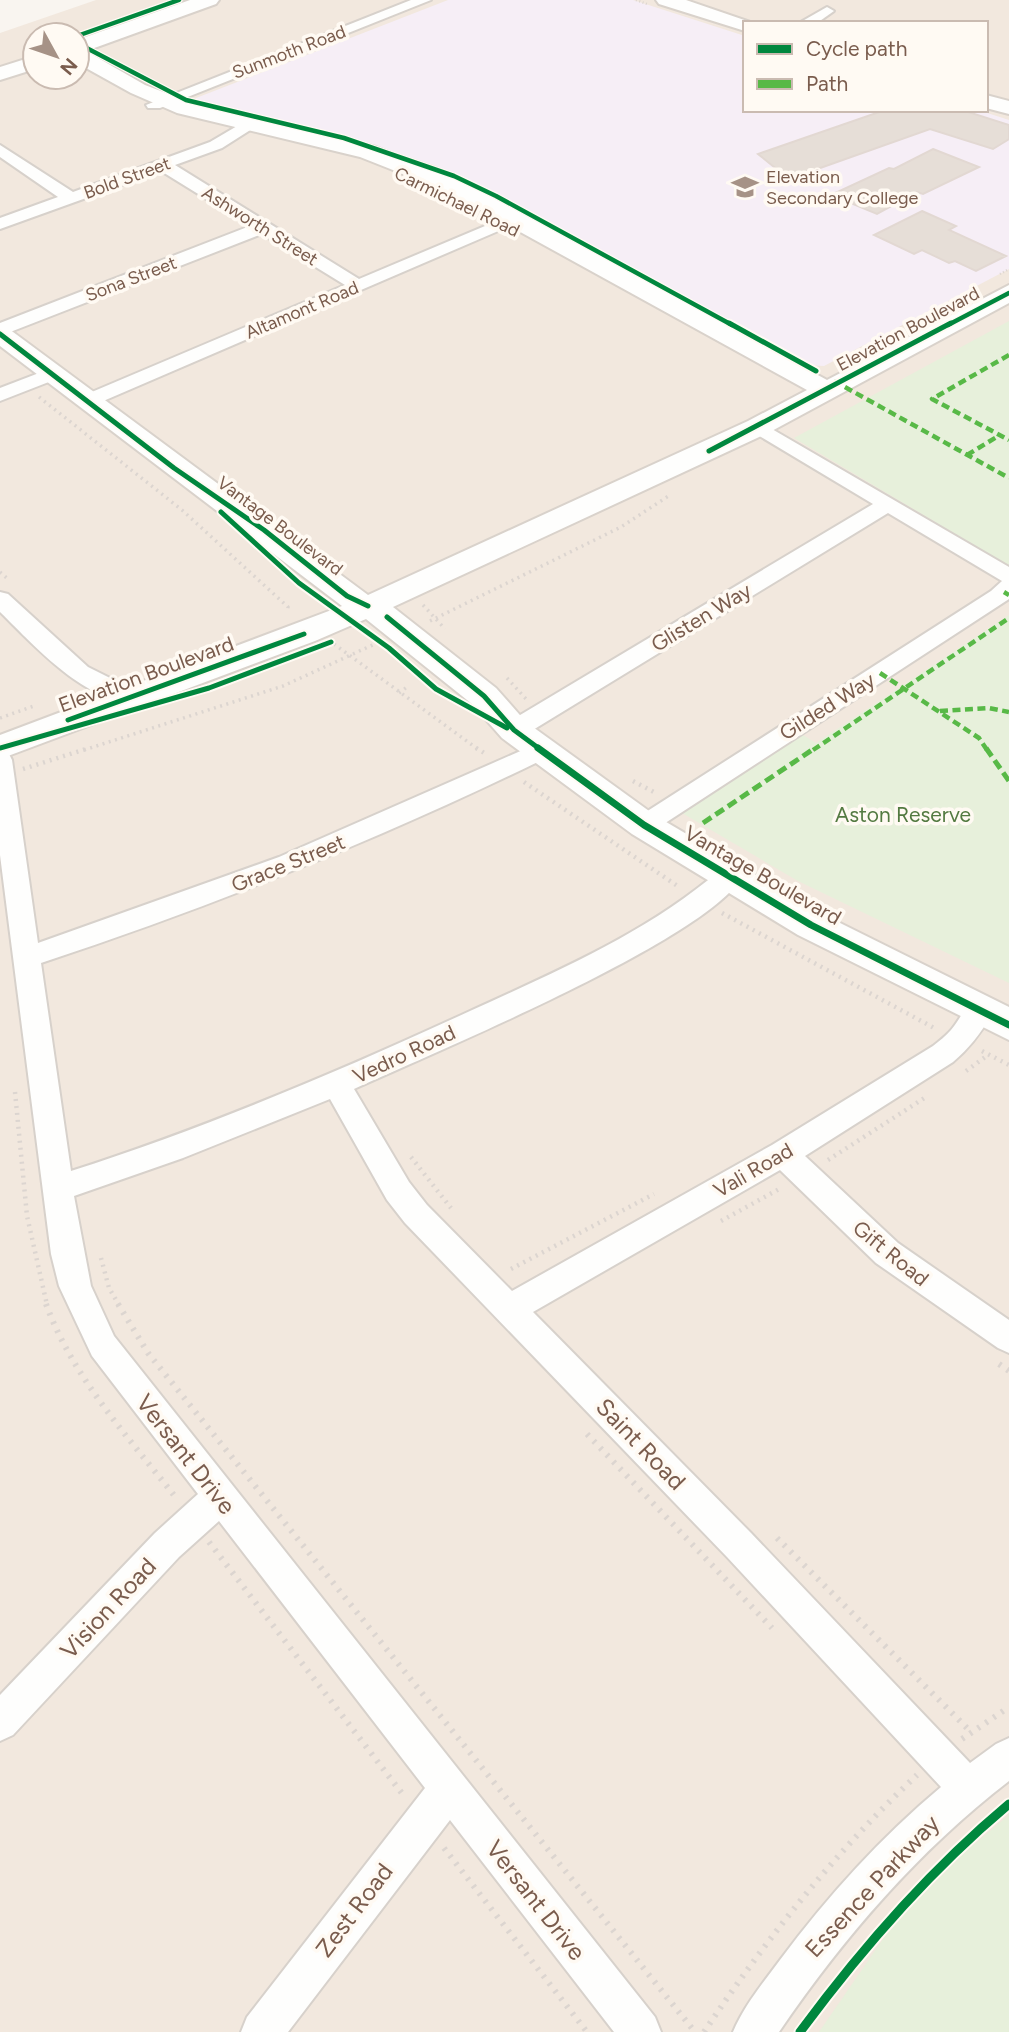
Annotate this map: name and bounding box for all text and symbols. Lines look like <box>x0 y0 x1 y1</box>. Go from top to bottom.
street label: Sunmoth Road <box>229 20 349 84</box>
north arrow <box>21 21 91 91</box>
legend <box>743 21 988 112</box>
text: Cycle path <box>806 36 907 61</box>
text: N <box>55 54 82 80</box>
text: Path <box>806 71 848 96</box>
street label: Bold Street <box>81 152 174 204</box>
street label: Carmichael Road <box>391 162 523 242</box>
place label: Elevation Secondary College <box>766 166 919 209</box>
school or university icon: Elevation Secondary College <box>730 172 760 202</box>
street label: Ashworth Street <box>198 182 322 271</box>
street label: Sona Street <box>82 252 180 306</box>
street label: Altamont Road <box>242 276 362 344</box>
street label: Elevation Boulevard <box>833 282 983 376</box>
street label: Vantage Boulevard <box>213 472 347 580</box>
street label: Glisten Way <box>646 577 756 657</box>
street label: Elevation Boulevard <box>55 631 237 717</box>
street label: Gilded Way <box>775 667 879 745</box>
park label: Aston Reserve <box>835 802 971 827</box>
street label: Vantage Boulevard <box>680 820 846 930</box>
street label: Grace Street <box>227 829 349 897</box>
street label: Vedro Road <box>349 1019 459 1089</box>
street label: Vali Road <box>709 1137 797 1203</box>
street label: Gift Road <box>848 1215 934 1291</box>
street label: Versant Drive <box>130 1388 242 1520</box>
street label: Saint Road <box>590 1392 692 1496</box>
street label: Vision Road <box>54 1552 162 1664</box>
street label: Essence Parkway <box>799 1809 946 1963</box>
street label: Versant Drive <box>480 1834 592 1966</box>
street label: Zest Road <box>309 1857 399 1963</box>

